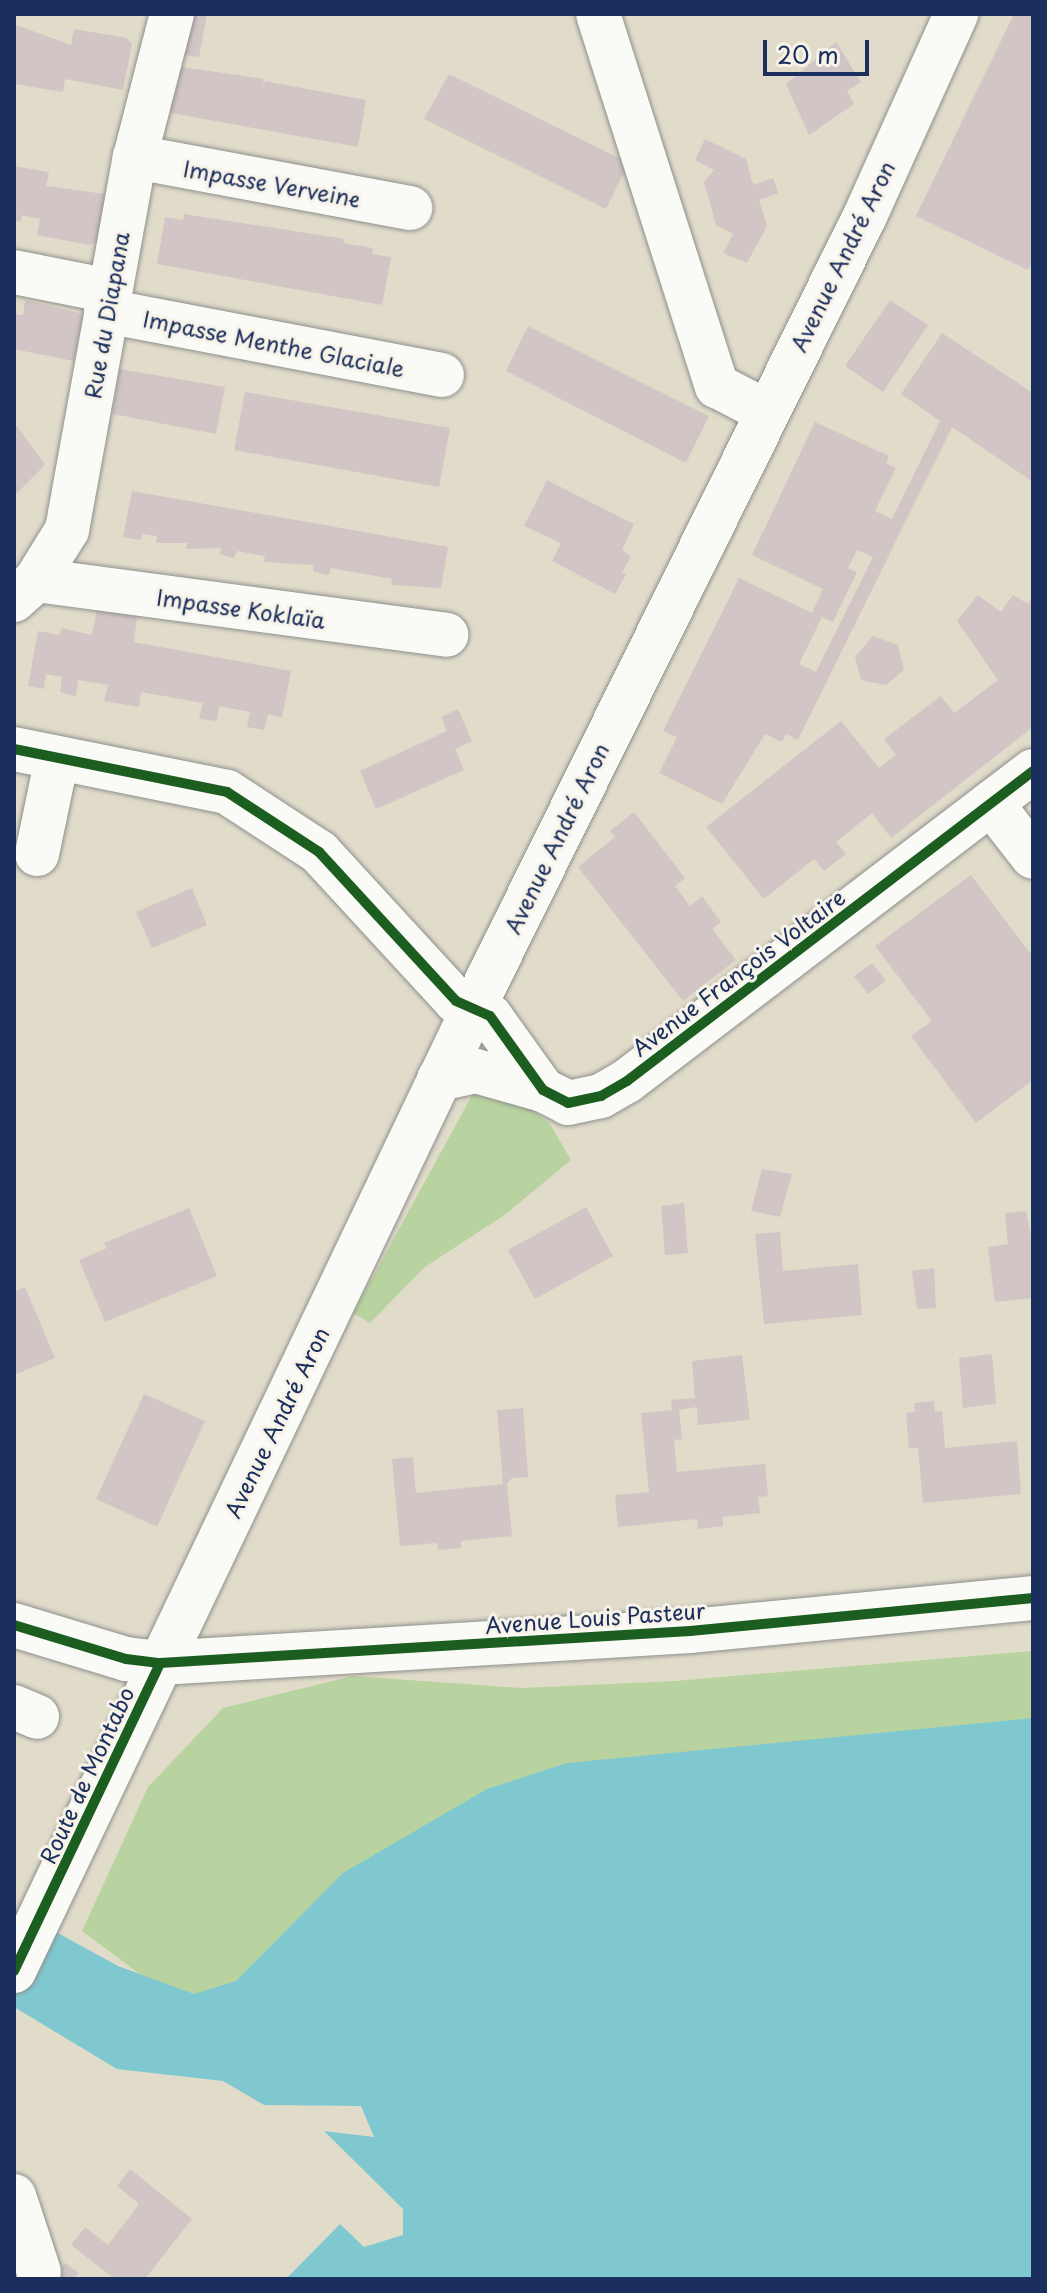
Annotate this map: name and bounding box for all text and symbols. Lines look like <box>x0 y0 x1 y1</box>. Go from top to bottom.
scale bar <box>767 24 873 74</box>
text: 20 m <box>777 36 839 72</box>
street label: Impasse Verveine <box>180 154 364 212</box>
street label: Avenue André Aron <box>785 157 899 355</box>
street label: Rue du Diapana <box>78 228 134 402</box>
street label: Impasse Menthe Glaciale <box>141 305 407 381</box>
street label: Impasse Koklaïa <box>154 583 328 633</box>
street label: Avenue André Aron <box>499 739 613 937</box>
street label: Avenue François Voltaire <box>627 884 849 1060</box>
street label: Avenue André Aron <box>219 1323 333 1521</box>
street label: Avenue Louis Pasteur <box>483 1596 707 1638</box>
street label: Route de Montabo <box>33 1682 139 1868</box>

